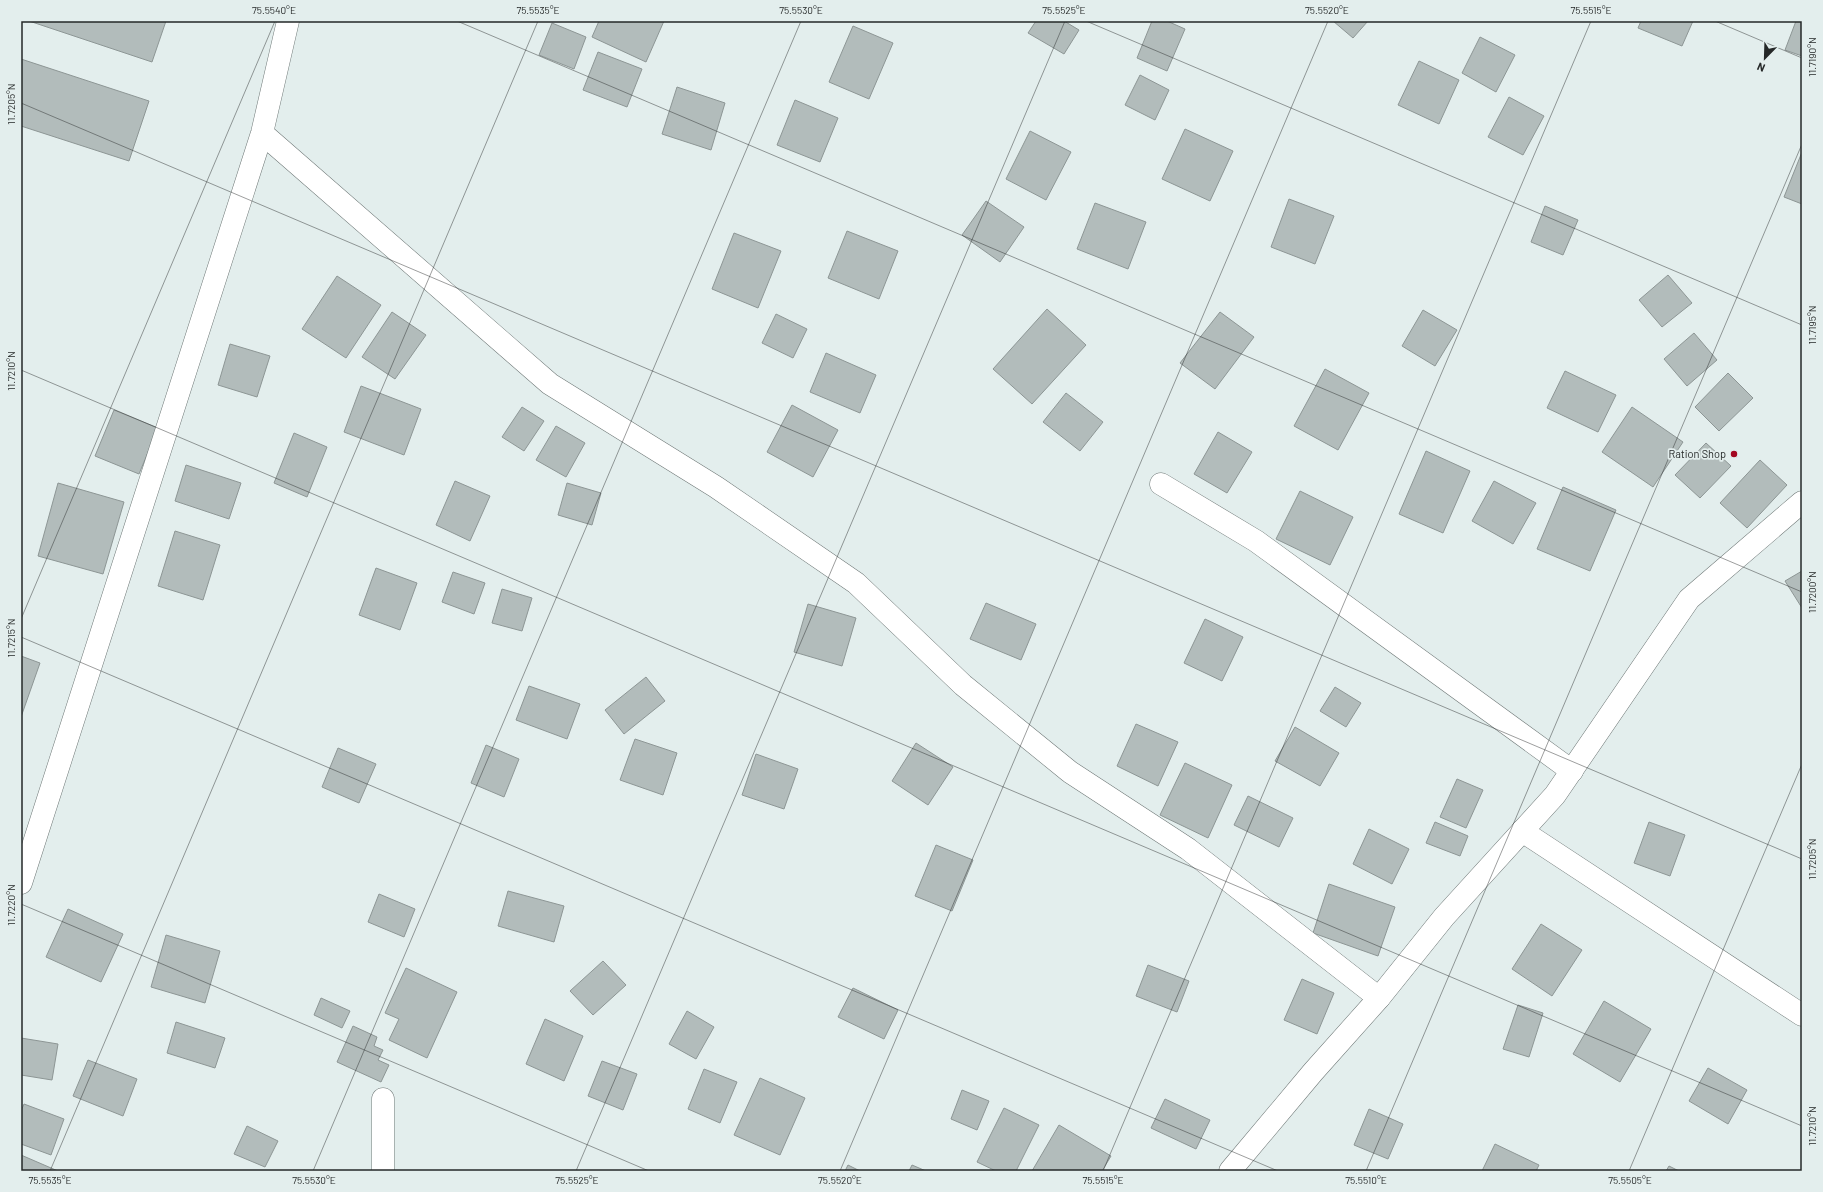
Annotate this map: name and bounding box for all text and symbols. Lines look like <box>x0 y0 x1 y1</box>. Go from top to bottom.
text: 75.5540°E <box>252 4 296 16</box>
text: 75.5535°E <box>516 4 560 16</box>
text: 75.5530°E <box>779 4 823 16</box>
text: 75.5525°E <box>1042 4 1086 16</box>
text: 75.5520°E <box>1305 4 1349 16</box>
text: 75.5515°E <box>1570 4 1612 16</box>
text: 11.7190°N <box>1806 37 1818 77</box>
north arrow <box>1745 38 1785 78</box>
text: N <box>1755 60 1767 75</box>
text: 11.7205°N <box>5 83 17 125</box>
text: 11.7195°N <box>1806 306 1818 345</box>
text: 11.7210°N <box>5 351 17 391</box>
place label: Ration Shop <box>1668 447 1726 460</box>
marker: Ration Shop <box>1729 449 1739 459</box>
text: 11.7200°N <box>1806 571 1818 613</box>
text: 11.7215°N <box>5 619 17 657</box>
text: 11.7205°N <box>1806 838 1818 880</box>
text: 11.7220°N <box>5 884 17 926</box>
text: 11.7210°N <box>1806 1106 1818 1146</box>
text: 75.5535°E <box>28 1174 72 1186</box>
text: 75.5530°E <box>292 1174 336 1186</box>
text: 75.5525°E <box>555 1174 599 1186</box>
text: 75.5520°E <box>818 1174 862 1186</box>
text: 75.5515°E <box>1082 1174 1124 1186</box>
text: 75.5510°E <box>1345 1174 1387 1186</box>
text: 75.5505°E <box>1608 1174 1652 1186</box>

